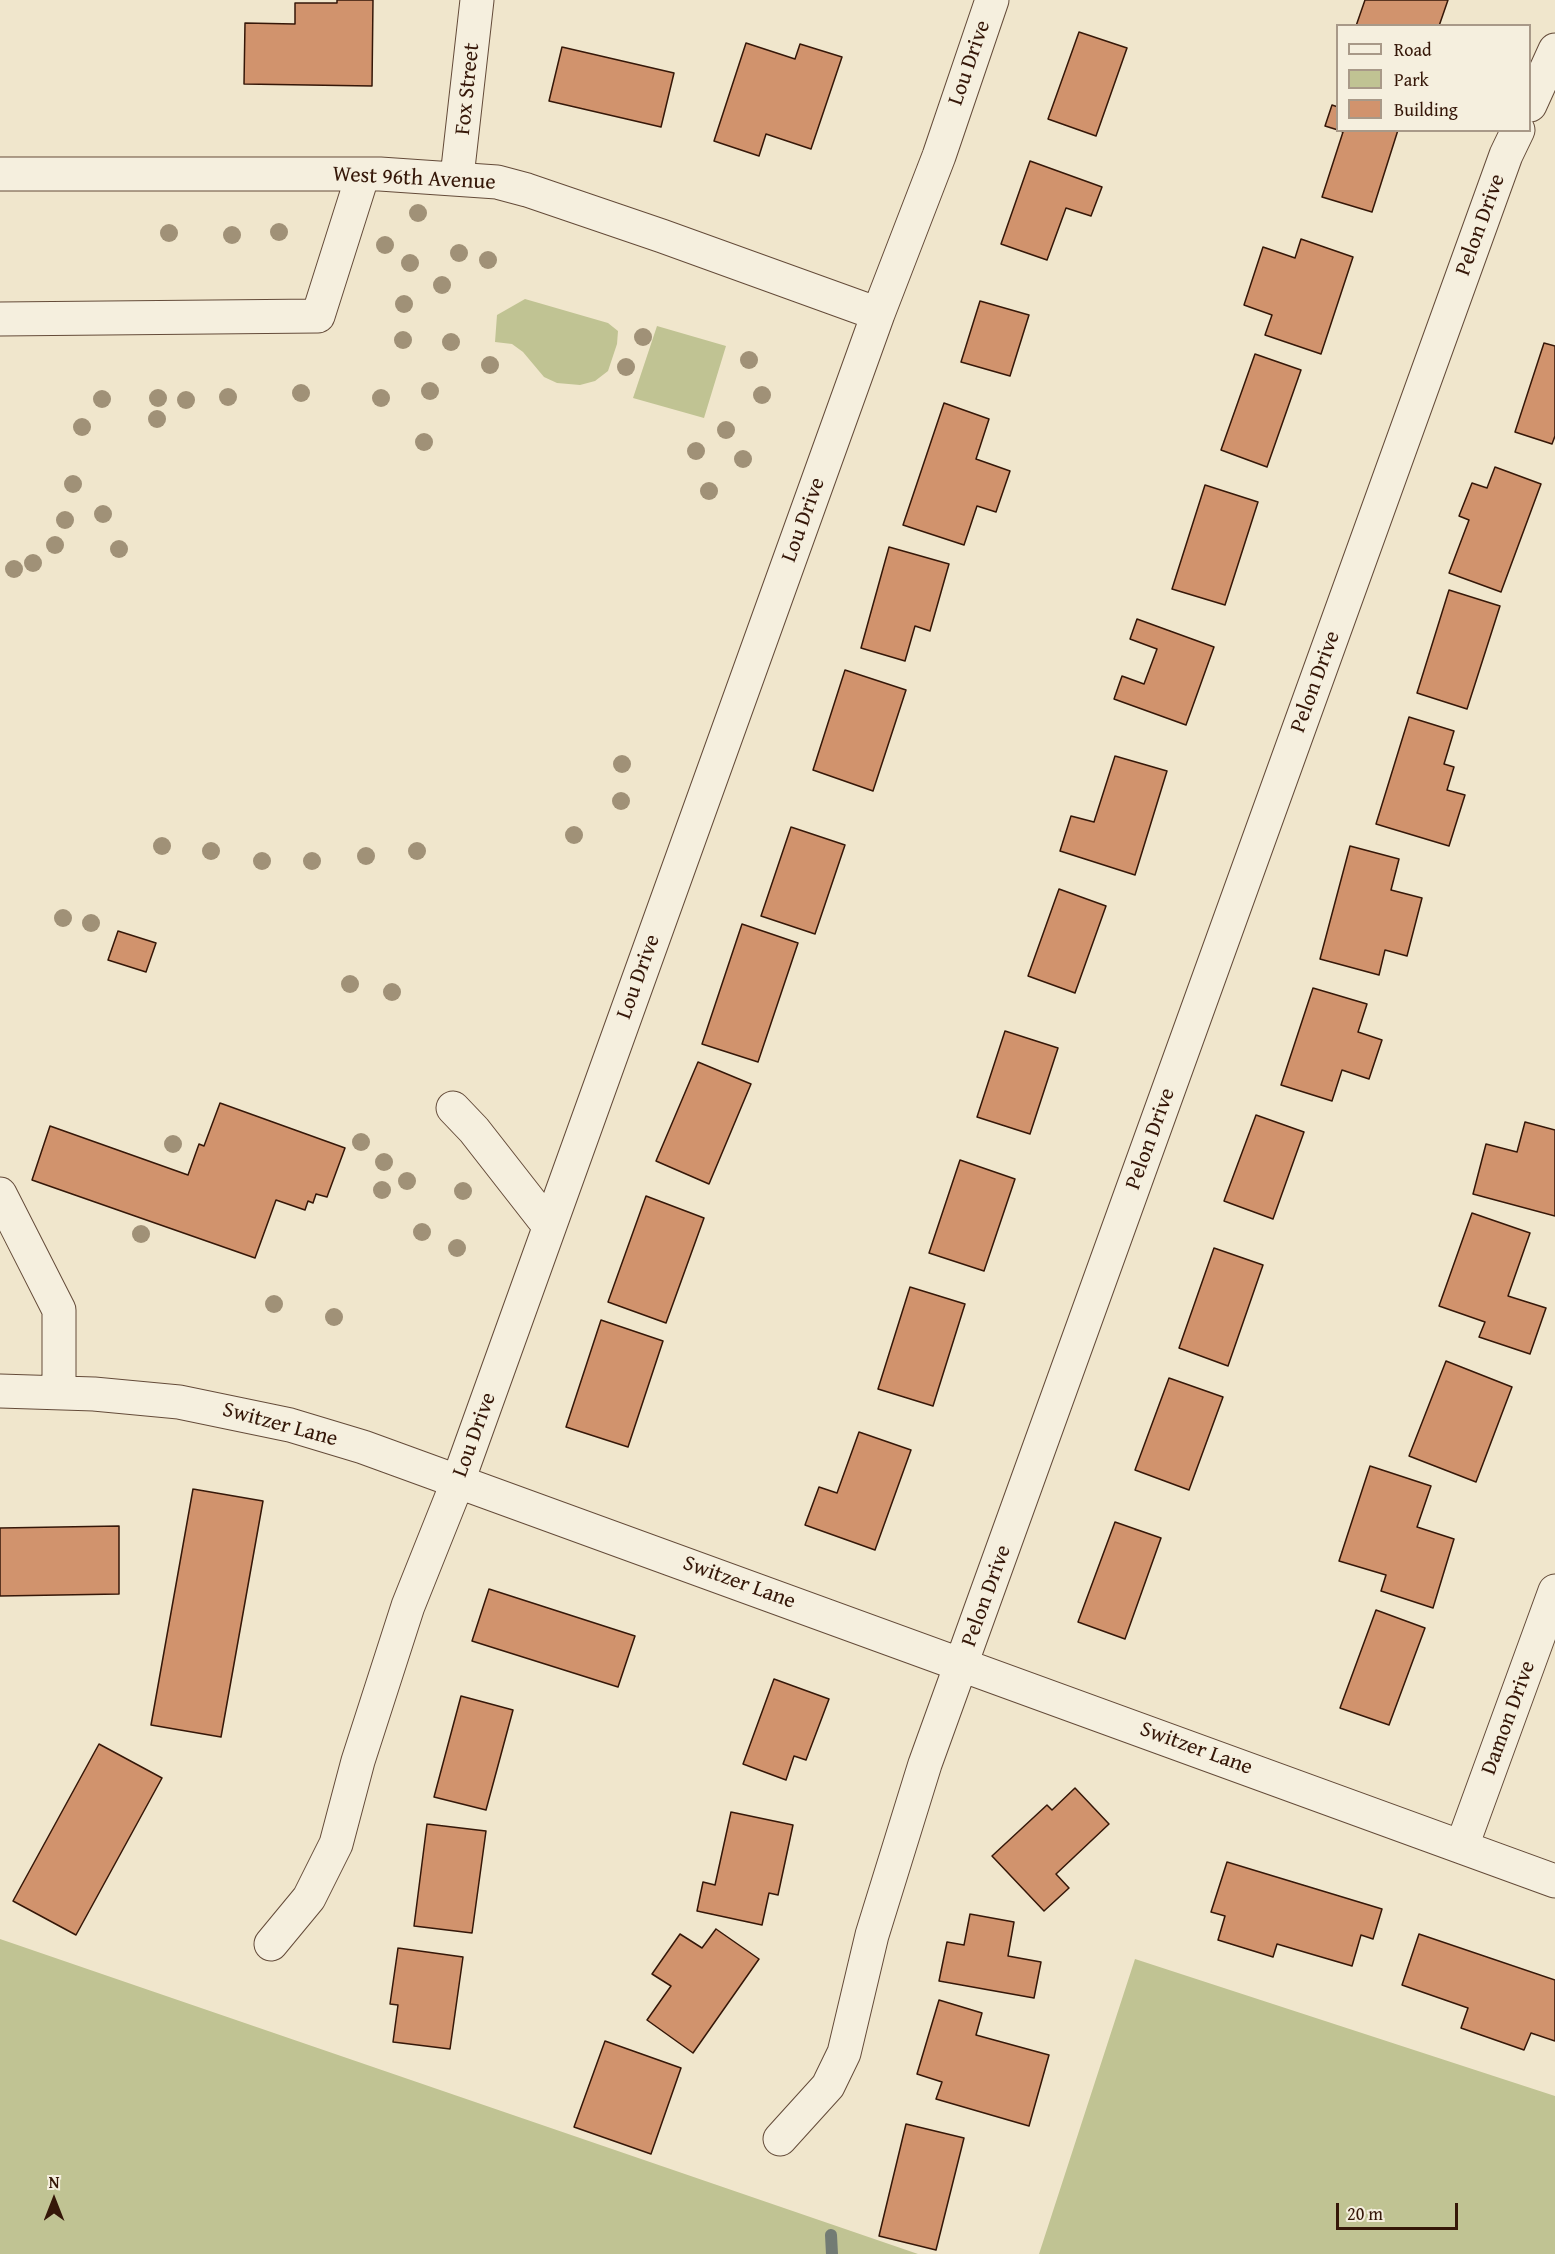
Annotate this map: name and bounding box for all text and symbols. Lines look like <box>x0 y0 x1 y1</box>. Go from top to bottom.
street label: Lou Drive <box>943 17 997 109</box>
legend <box>1336 24 1531 132</box>
text: Road <box>1394 36 1432 63</box>
street label: Fox Street <box>450 42 486 136</box>
text: Park <box>1394 66 1429 93</box>
text: Building <box>1394 96 1458 123</box>
street label: West 96th Avenue <box>332 162 496 196</box>
street label: Pelon Drive <box>1450 171 1512 279</box>
street label: Lou Drive <box>777 474 831 566</box>
street label: Pelon Drive <box>1285 628 1347 736</box>
street label: Lou Drive <box>612 931 666 1023</box>
street label: Pelon Drive <box>1120 1085 1182 1193</box>
street label: Lou Drive <box>448 1389 502 1481</box>
street label: Switzer Lane <box>220 1397 340 1453</box>
street label: Pelon Drive <box>956 1542 1018 1650</box>
street label: Switzer Lane <box>679 1550 799 1616</box>
street label: Damon Drive <box>1476 1657 1542 1779</box>
street label: Switzer Lane <box>1136 1716 1256 1782</box>
north arrow <box>24 2170 84 2230</box>
text: N <box>49 2170 59 2194</box>
scale bar <box>1339 2191 1460 2229</box>
text: 20 m <box>1347 2200 1383 2227</box>

